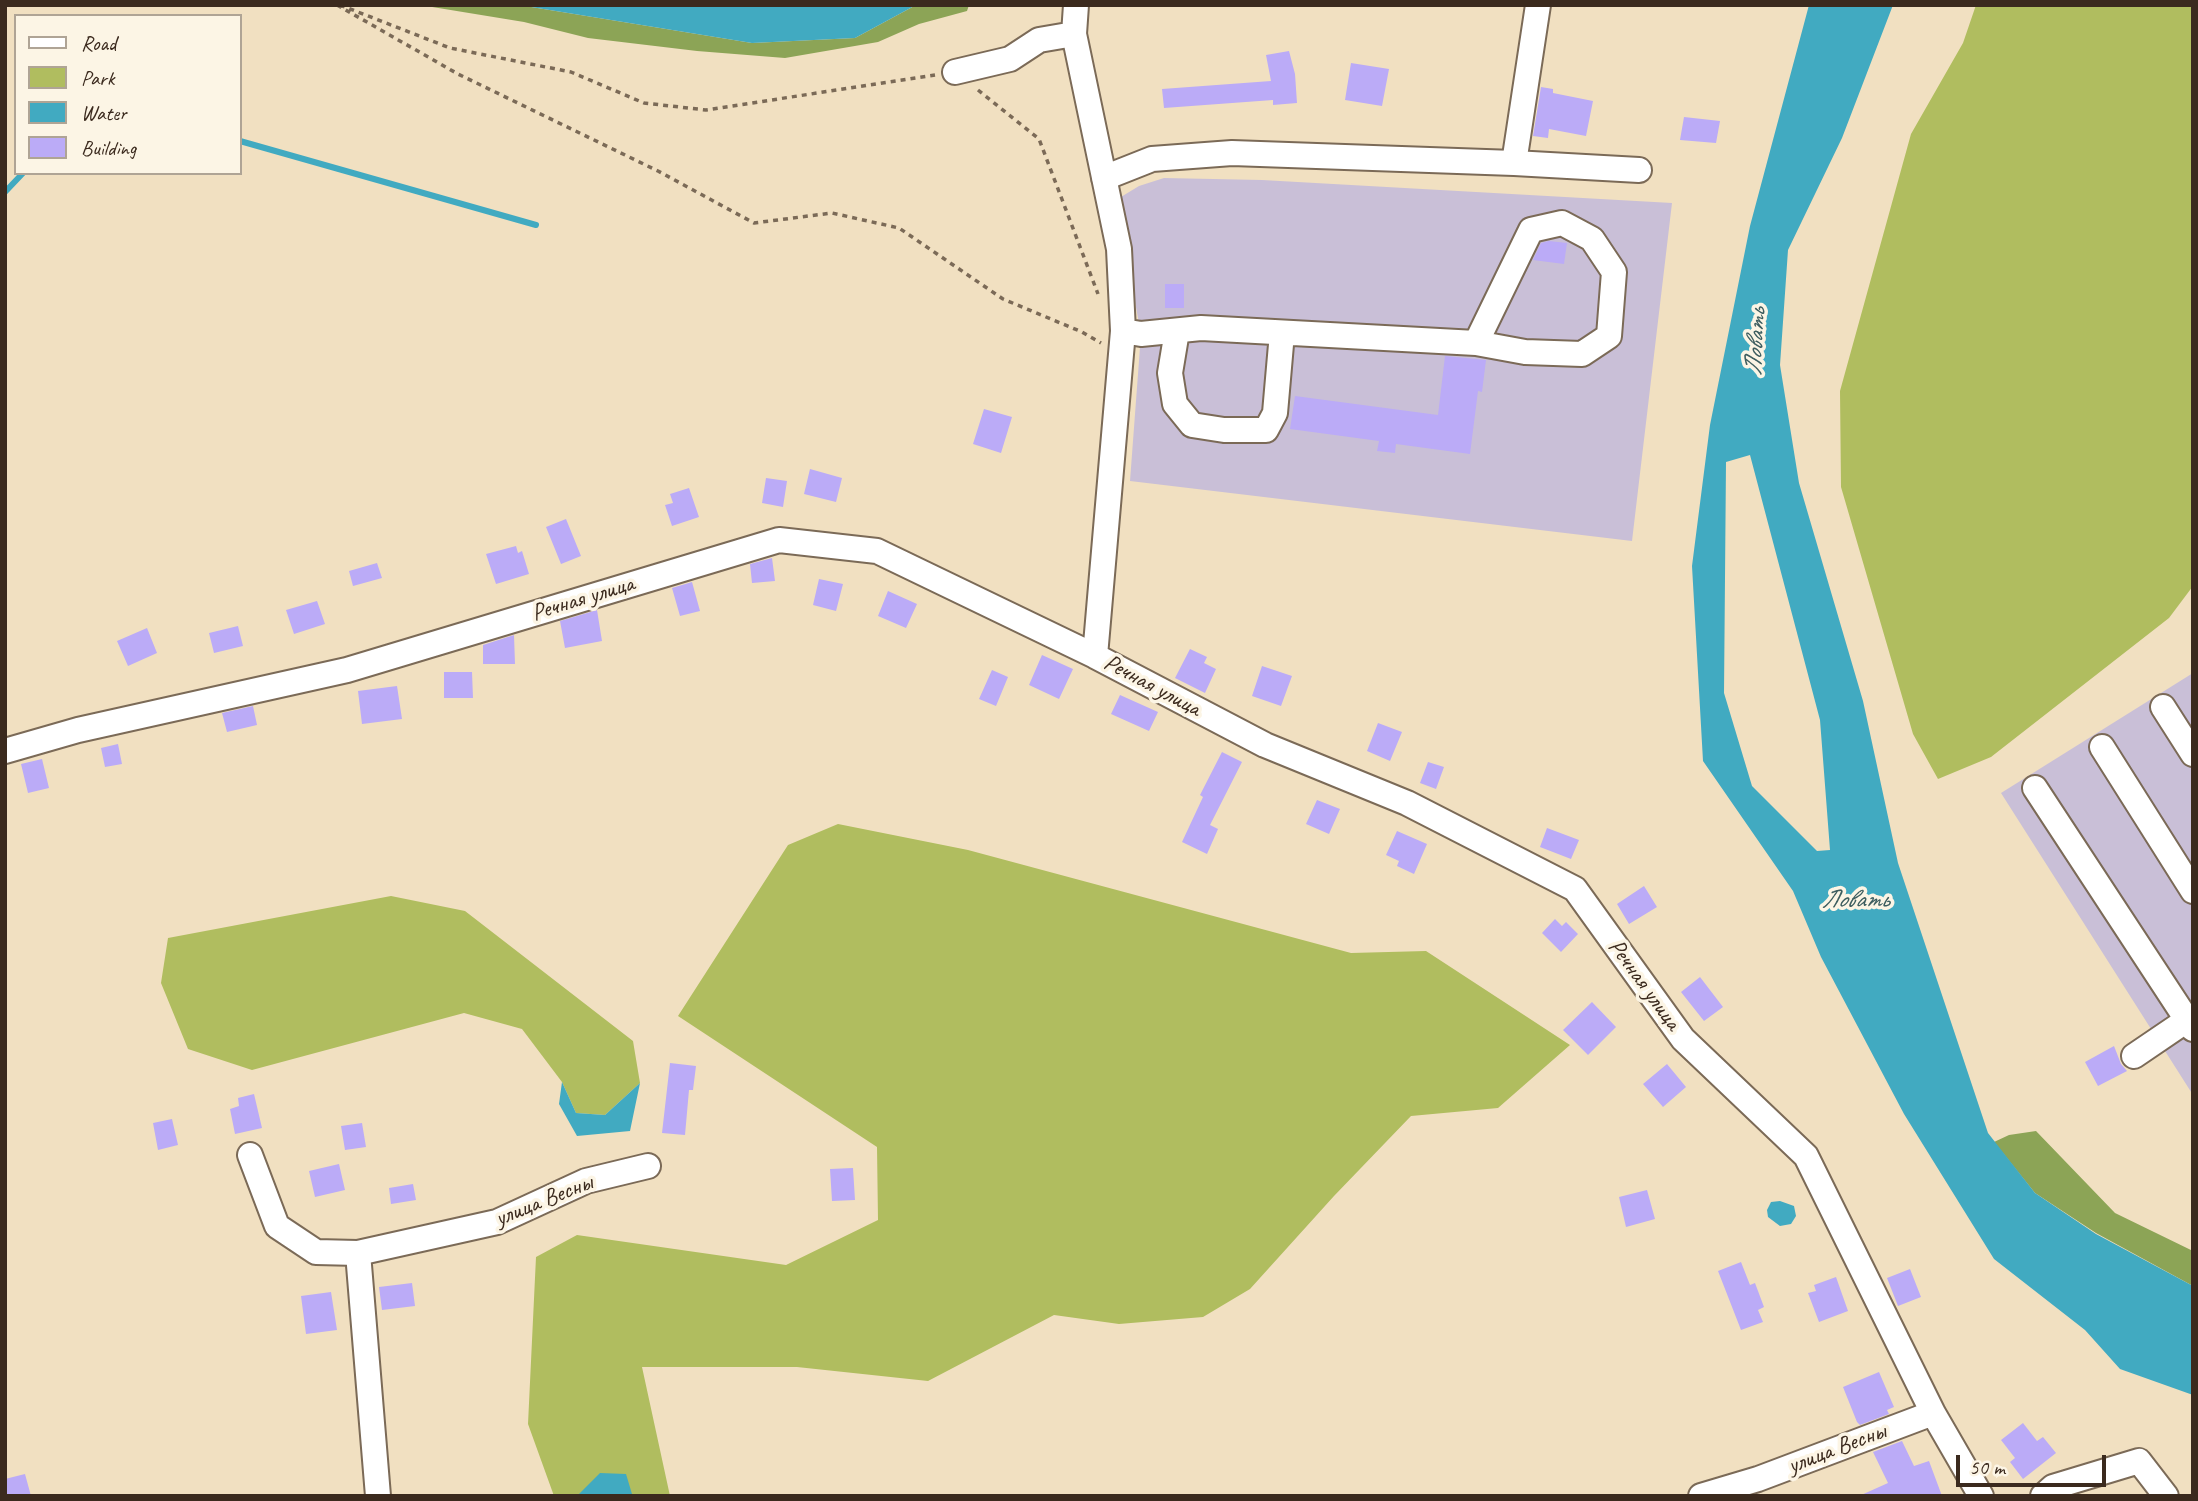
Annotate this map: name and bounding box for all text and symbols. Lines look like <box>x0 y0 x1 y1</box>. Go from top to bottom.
legend <box>14 14 242 175</box>
text: Road <box>81 30 116 56</box>
text: Park <box>81 65 114 91</box>
text: Water <box>81 100 127 126</box>
text: Building <box>81 135 136 161</box>
water label: Ловать <box>1738 307 1774 377</box>
street label: Речная улица <box>528 570 638 628</box>
street label: Речная улица <box>1099 648 1205 724</box>
water label: Ловать <box>1821 884 1889 916</box>
street label: Речная улица <box>1601 934 1687 1036</box>
street label: улица Весны <box>491 1168 597 1234</box>
street label: улица Весны <box>1784 1417 1890 1481</box>
scale bar <box>1960 1442 2110 1486</box>
text: 50 m <box>1969 1454 2005 1480</box>

